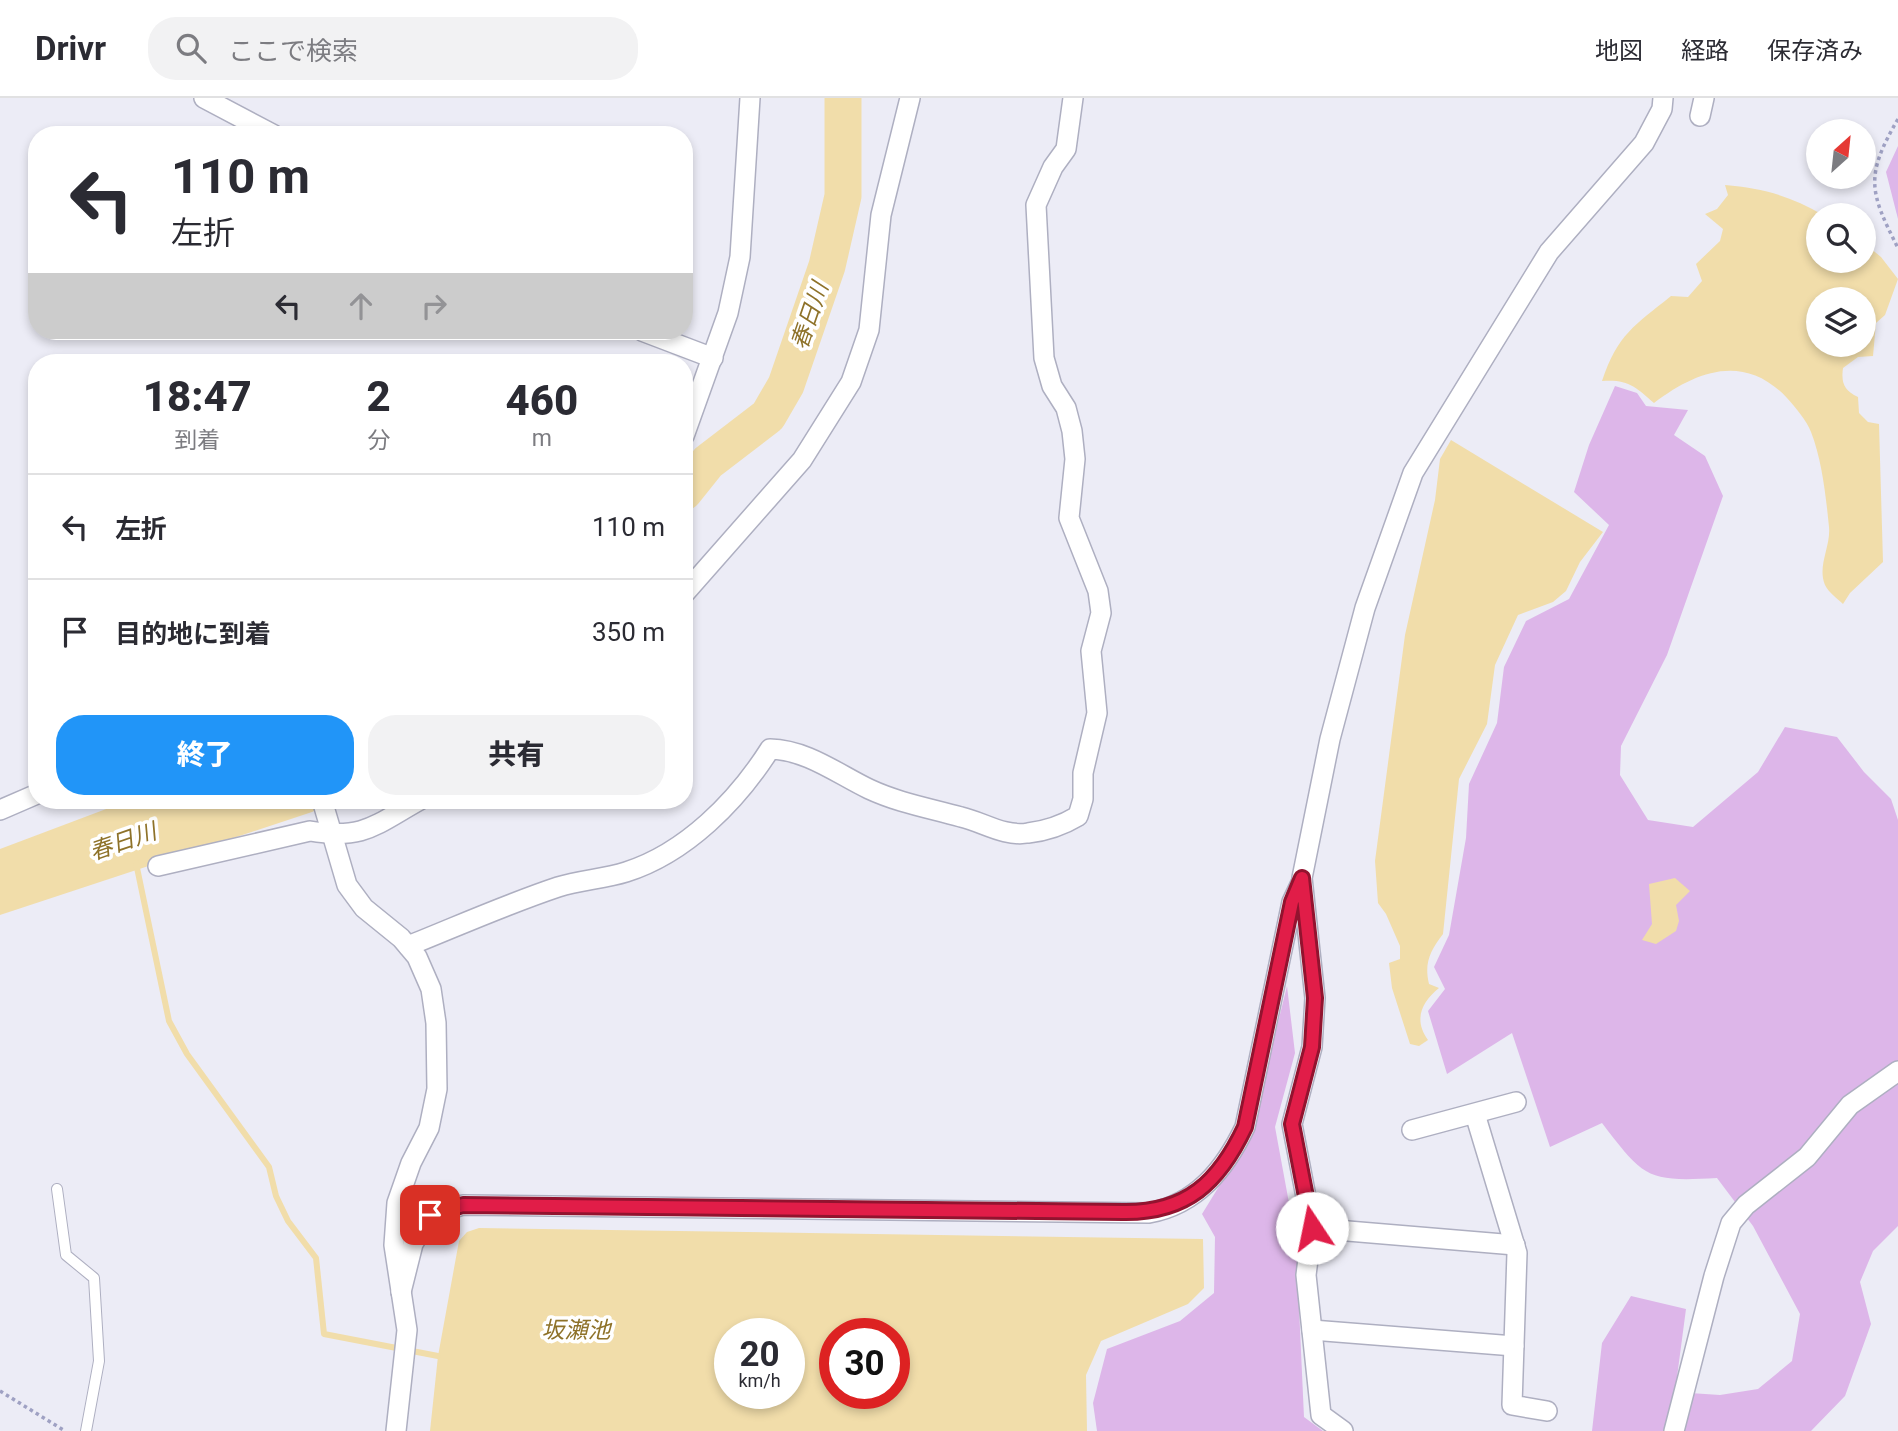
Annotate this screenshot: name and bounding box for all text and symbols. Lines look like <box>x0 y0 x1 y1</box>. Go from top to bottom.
search box <box>148 17 638 80</box>
text: Drivr <box>35 29 106 68</box>
icon: search <box>172 29 210 67</box>
text: ここで検索 <box>228 36 358 66</box>
text: 地図 <box>1595 37 1643 65</box>
text: 経路 <box>1681 37 1729 65</box>
text: 保存済み <box>1767 37 1863 65</box>
north arrow <box>1806 119 1876 189</box>
map controls <box>1806 119 1876 357</box>
text: 110 m <box>171 148 310 205</box>
icon: left <box>56 154 147 245</box>
button: search <box>1806 203 1876 273</box>
text: 左折 <box>171 214 235 252</box>
water label: 春日川 <box>786 276 835 353</box>
icon: left <box>269 287 307 325</box>
icon: ahead <box>342 287 380 325</box>
icon: right <box>415 287 453 325</box>
button: layers <box>1806 287 1876 357</box>
text: 18:47 <box>143 372 252 421</box>
text: 2 <box>367 372 391 421</box>
text: 460 <box>506 376 578 425</box>
text: m <box>532 425 552 452</box>
text: 到着 <box>174 427 220 454</box>
text: 分 <box>367 427 390 454</box>
icon: left <box>56 508 94 546</box>
text: 110 m <box>592 512 665 542</box>
text: 左折 <box>115 514 167 544</box>
icon: arrive <box>56 613 94 651</box>
text: 350 m <box>592 617 665 647</box>
text: 目的地に到着 <box>115 619 271 649</box>
button: 終了 <box>56 715 354 795</box>
button: 共有 <box>368 715 665 795</box>
water label: 春日川 <box>86 817 163 866</box>
pin <box>400 1185 460 1245</box>
position arrow <box>1275 1191 1349 1265</box>
icon: arrive <box>411 1196 449 1234</box>
water label: 坂瀬池 <box>542 1317 613 1344</box>
speed limit sign: 30 <box>819 1318 910 1409</box>
text: 20 <box>739 1334 780 1375</box>
text: km/h <box>738 1370 781 1391</box>

